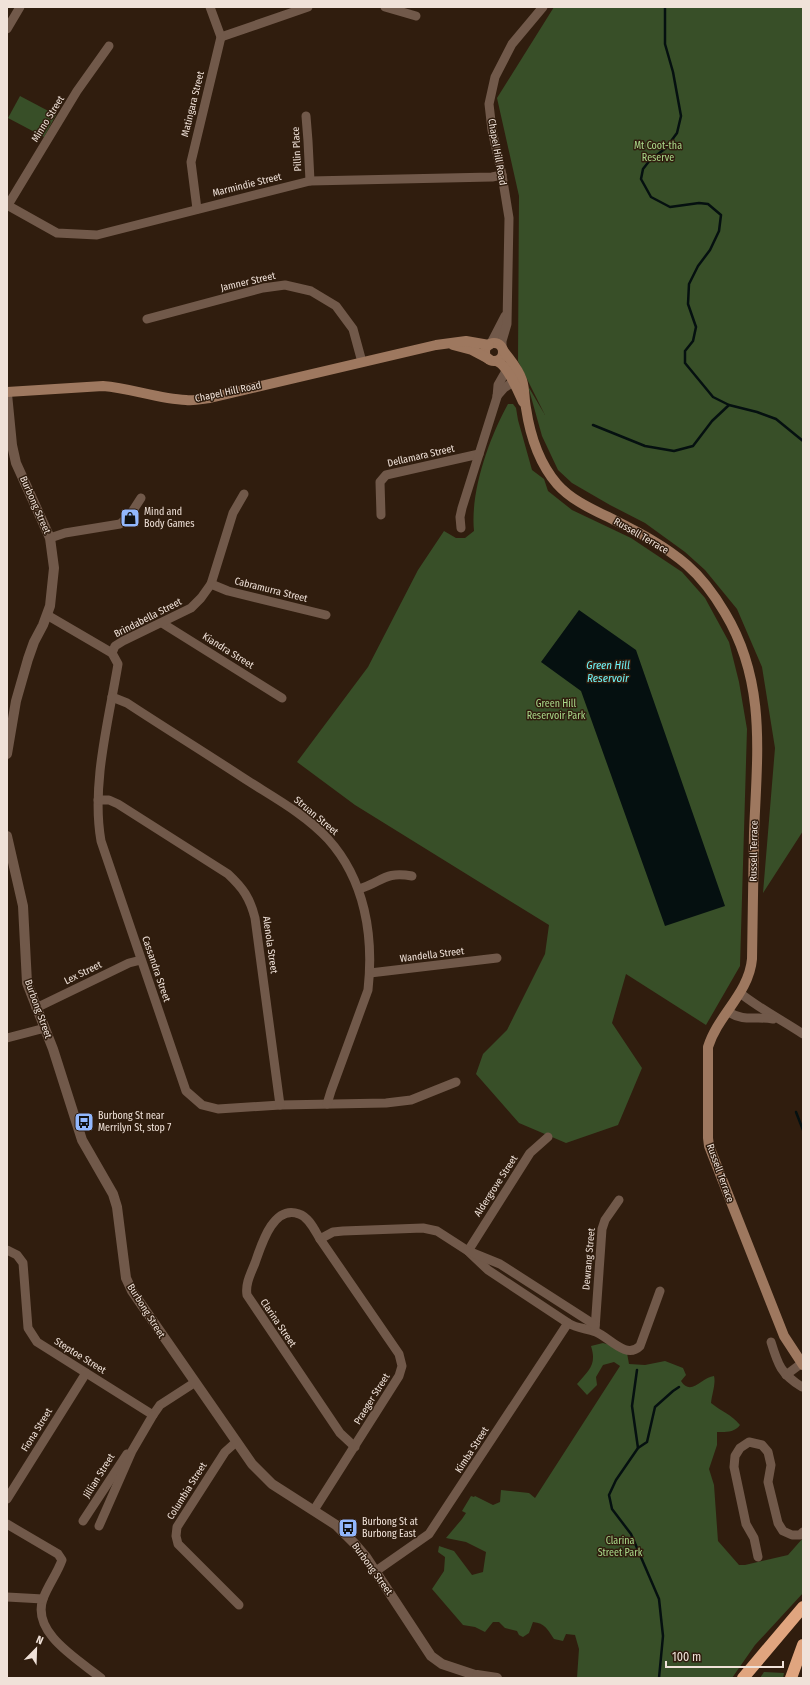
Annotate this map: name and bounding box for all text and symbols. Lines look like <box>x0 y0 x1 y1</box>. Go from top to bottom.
street label: Matingara Street <box>179 69 207 138</box>
street label: Minno Street <box>29 93 67 144</box>
street label: Chapel Hill Road <box>485 118 509 186</box>
street label: Pillin Place <box>290 126 304 172</box>
park label: Mt Coot-tha Reserve <box>634 140 682 164</box>
street label: Marmindie Street <box>211 170 283 199</box>
street label: Jamner Street <box>219 270 277 294</box>
street label: Chapel Hill Road <box>194 379 262 405</box>
street label: Dellamara Street <box>386 442 456 470</box>
street label: Burbong Street <box>17 474 53 536</box>
place label: Mind and Body Games <box>144 506 194 530</box>
shop icon: Mind and Body Games <box>119 507 141 529</box>
street label: Russell Terrace <box>611 515 671 557</box>
street label: Cabramurra Street <box>233 575 309 605</box>
street label: Brindabella Street <box>112 595 184 640</box>
street label: Kiandra Street <box>200 630 257 672</box>
water label: Green Hill Reservoir <box>586 659 630 685</box>
park label: Green Hill Reservoir Park <box>527 698 586 722</box>
street label: Struan Street <box>291 794 341 838</box>
street label: Russell Terrace <box>747 820 761 882</box>
street label: Alenola Street <box>260 916 280 975</box>
street label: Cassandra Street <box>139 935 173 1004</box>
street label: Wandella Street <box>399 945 466 965</box>
street label: Lex Street <box>62 958 104 987</box>
street label: Burbong Street <box>22 978 54 1041</box>
place label: Burbong St near Merrilyn St, stop 7 <box>98 1110 171 1134</box>
bus stop icon: Burbong St near Merrilyn St, stop 7 <box>73 1111 95 1133</box>
street label: Russell Terrace <box>704 1142 736 1204</box>
street label: Aldergrove Street <box>472 1152 521 1219</box>
street label: Dewrang Street <box>580 1227 598 1291</box>
street label: Burbong Street <box>125 1282 168 1341</box>
street label: Clarina Street <box>257 1297 299 1350</box>
street label: Steptoe Street <box>52 1335 109 1377</box>
street label: Praeger Street <box>352 1371 393 1427</box>
street label: Fiona Street <box>19 1405 55 1454</box>
street label: Kimba Street <box>453 1424 492 1475</box>
street label: Jillian Street <box>81 1451 118 1500</box>
street label: Columbia Street <box>165 1459 210 1522</box>
place label: Burbong St at Burbong East <box>362 1516 419 1540</box>
bus stop icon: Burbong St at Burbong East <box>337 1517 359 1539</box>
park label: Clarina Street Park <box>598 1535 643 1559</box>
street label: Burbong Street <box>349 1541 395 1598</box>
north arrow <box>16 1629 56 1669</box>
text: N <box>34 1633 45 1648</box>
scale bar <box>666 1643 783 1669</box>
text: 100 m <box>672 1650 701 1664</box>

